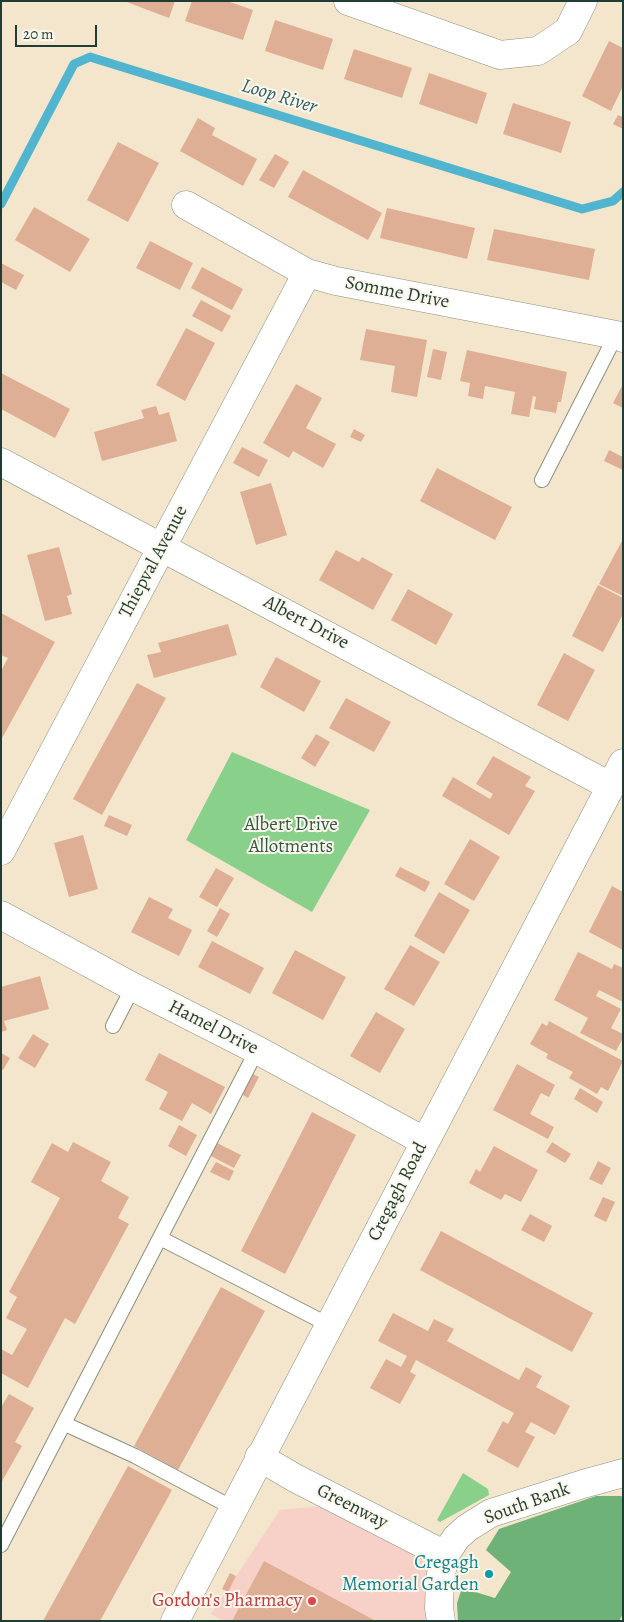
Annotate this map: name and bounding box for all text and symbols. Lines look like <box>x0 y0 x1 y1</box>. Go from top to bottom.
scale bar <box>18 15 100 47</box>
text: 20 m <box>23 24 54 44</box>
water label: Loop River <box>238 74 320 120</box>
street label: Somme Drive <box>343 272 451 314</box>
street label: Thiepval Avenue <box>115 502 193 622</box>
street label: Albert Drive <box>259 591 353 655</box>
park label: Albert Drive Allotments <box>244 814 338 858</box>
street label: Hamel Drive <box>164 996 262 1060</box>
street label: Cregagh Road <box>363 1139 433 1245</box>
street label: South Bank <box>481 1478 573 1530</box>
street label: Greenway <box>313 1479 391 1535</box>
place label: Cregagh Memorial Garden <box>342 1552 479 1596</box>
marker: Cregagh Memorial Garden <box>483 1568 495 1580</box>
place label: Gordon's Pharmacy <box>152 1590 302 1612</box>
marker: Gordon's Pharmacy <box>306 1595 318 1607</box>

